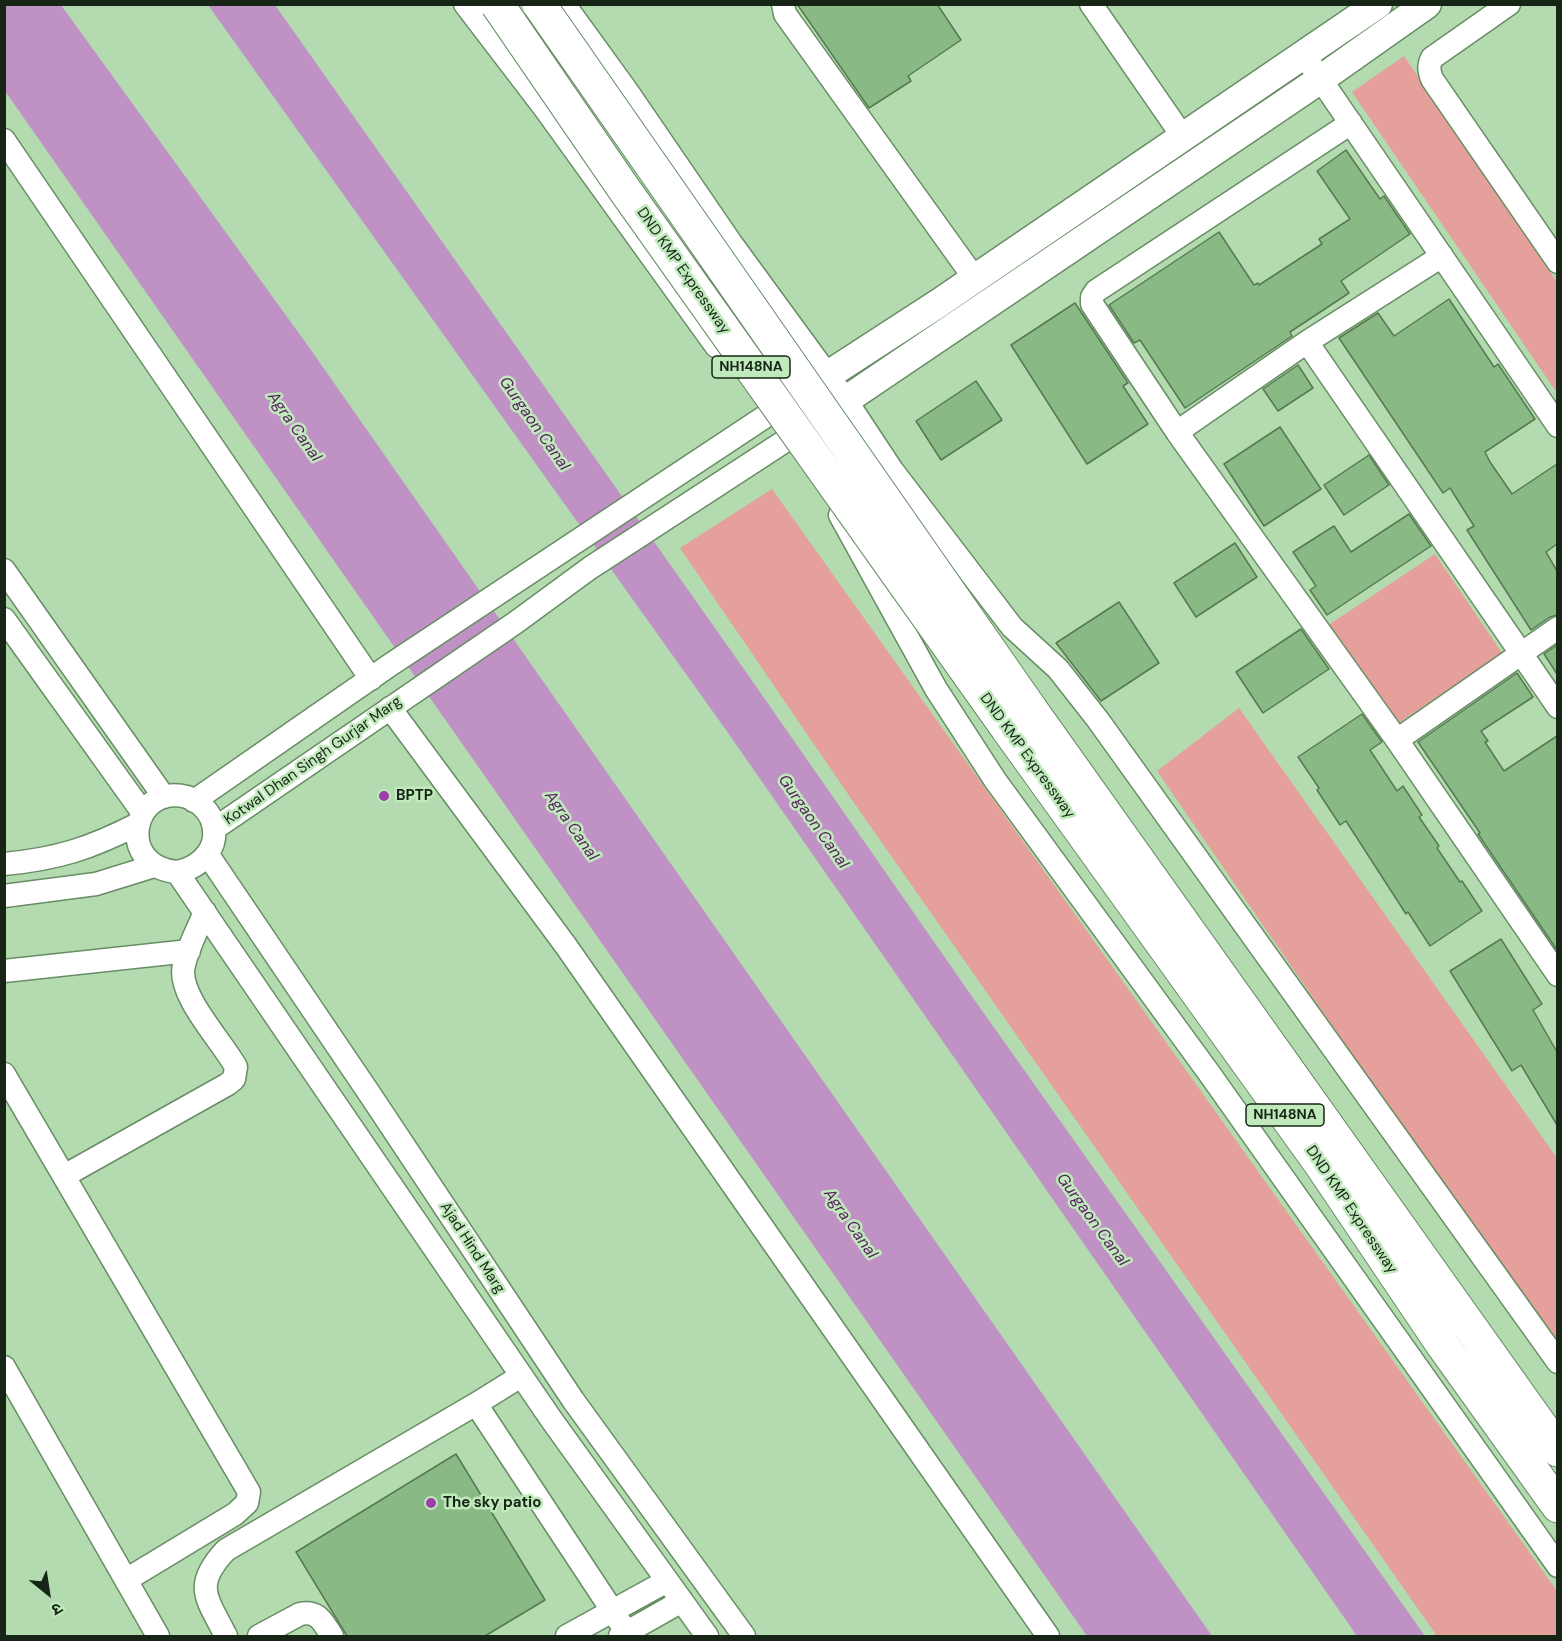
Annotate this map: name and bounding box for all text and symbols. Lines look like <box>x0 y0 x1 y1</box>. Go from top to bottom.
street label: DND KMP Expressway <box>633 204 733 338</box>
road number: NH148NA <box>712 356 790 378</box>
water label: Gurgaon Canal <box>495 373 573 475</box>
water label: Agra Canal <box>263 388 325 466</box>
street label: DND KMP Expressway <box>976 690 1078 822</box>
street label: Kotwal Dhan Singh Gurjar Marg <box>221 693 405 829</box>
water label: Gurgaon Canal <box>774 771 852 873</box>
place label: BPTP <box>396 787 433 805</box>
water label: Agra Canal <box>540 787 602 865</box>
marker: BPTP <box>377 789 391 803</box>
road number: NH148NA <box>1246 1104 1324 1126</box>
street label: DND KMP Expressway <box>1301 1143 1401 1277</box>
water label: Gurgaon Canal <box>1052 1170 1132 1270</box>
water label: Agra Canal <box>819 1185 881 1263</box>
street label: Ajad Hind Marg <box>436 1199 508 1297</box>
place label: The sky patio <box>443 1494 541 1512</box>
marker: The sky patio <box>424 1496 438 1510</box>
north arrow <box>18 1563 78 1623</box>
text: उ <box>48 1598 67 1620</box>

